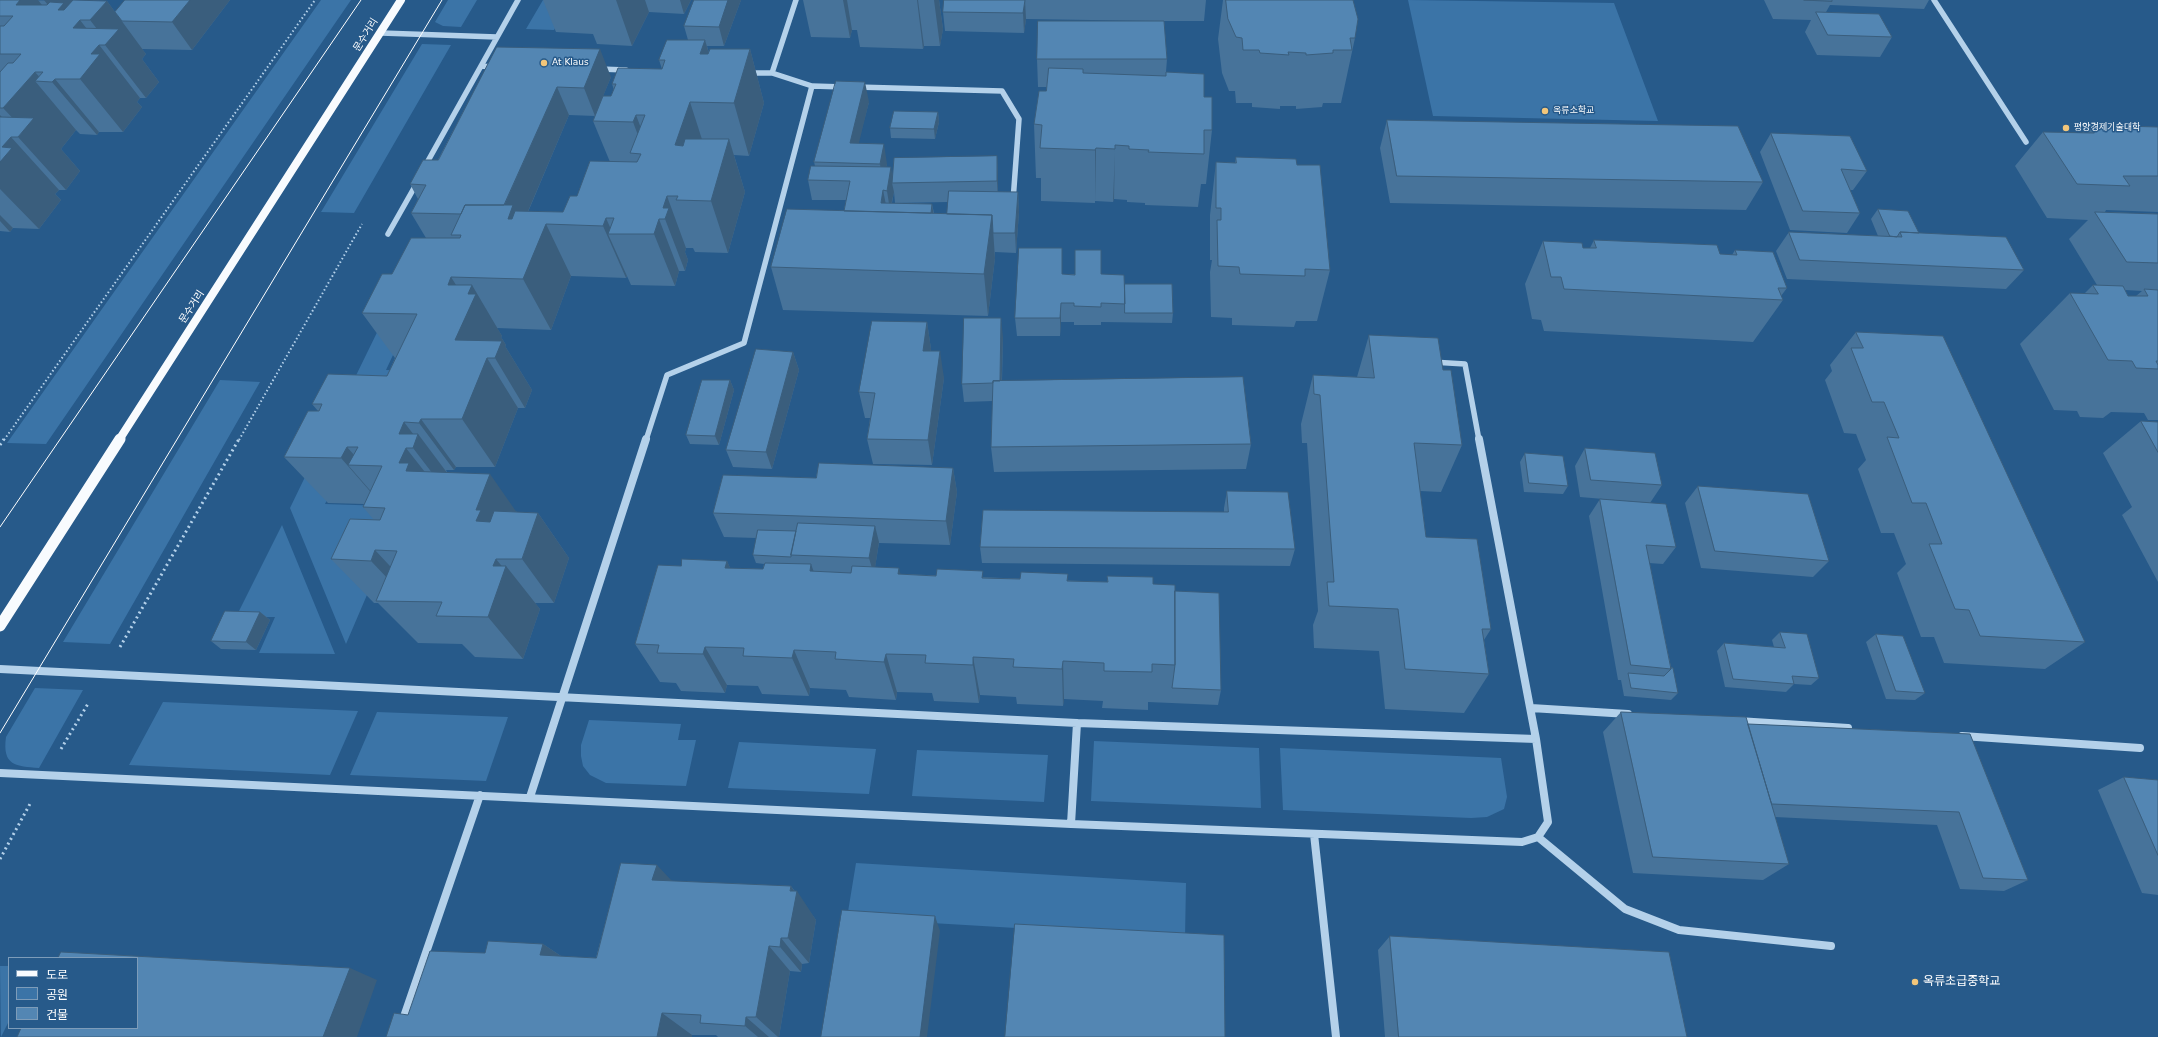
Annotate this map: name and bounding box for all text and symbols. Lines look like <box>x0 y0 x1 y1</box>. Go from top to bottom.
street label: 문수거리 <box>351 16 381 54</box>
marker: At Klaus <box>539 58 549 68</box>
place label: At Klaus <box>552 58 589 68</box>
marker: 옥류소학교 <box>1540 106 1550 116</box>
place label: 옥류소학교 <box>1553 106 1594 116</box>
marker: 평양경제기술대학 <box>2061 123 2071 133</box>
place label: 평양경제기술대학 <box>2074 123 2140 133</box>
street label: 문수거리 <box>177 288 207 326</box>
legend <box>8 957 138 1029</box>
text: 도로 <box>46 968 68 982</box>
place label: 옥류초급중학교 <box>1923 975 2000 989</box>
marker: 옥류초급중학교 <box>1910 977 1920 987</box>
text: 공원 <box>46 988 68 1002</box>
text: 건물 <box>46 1008 68 1022</box>

